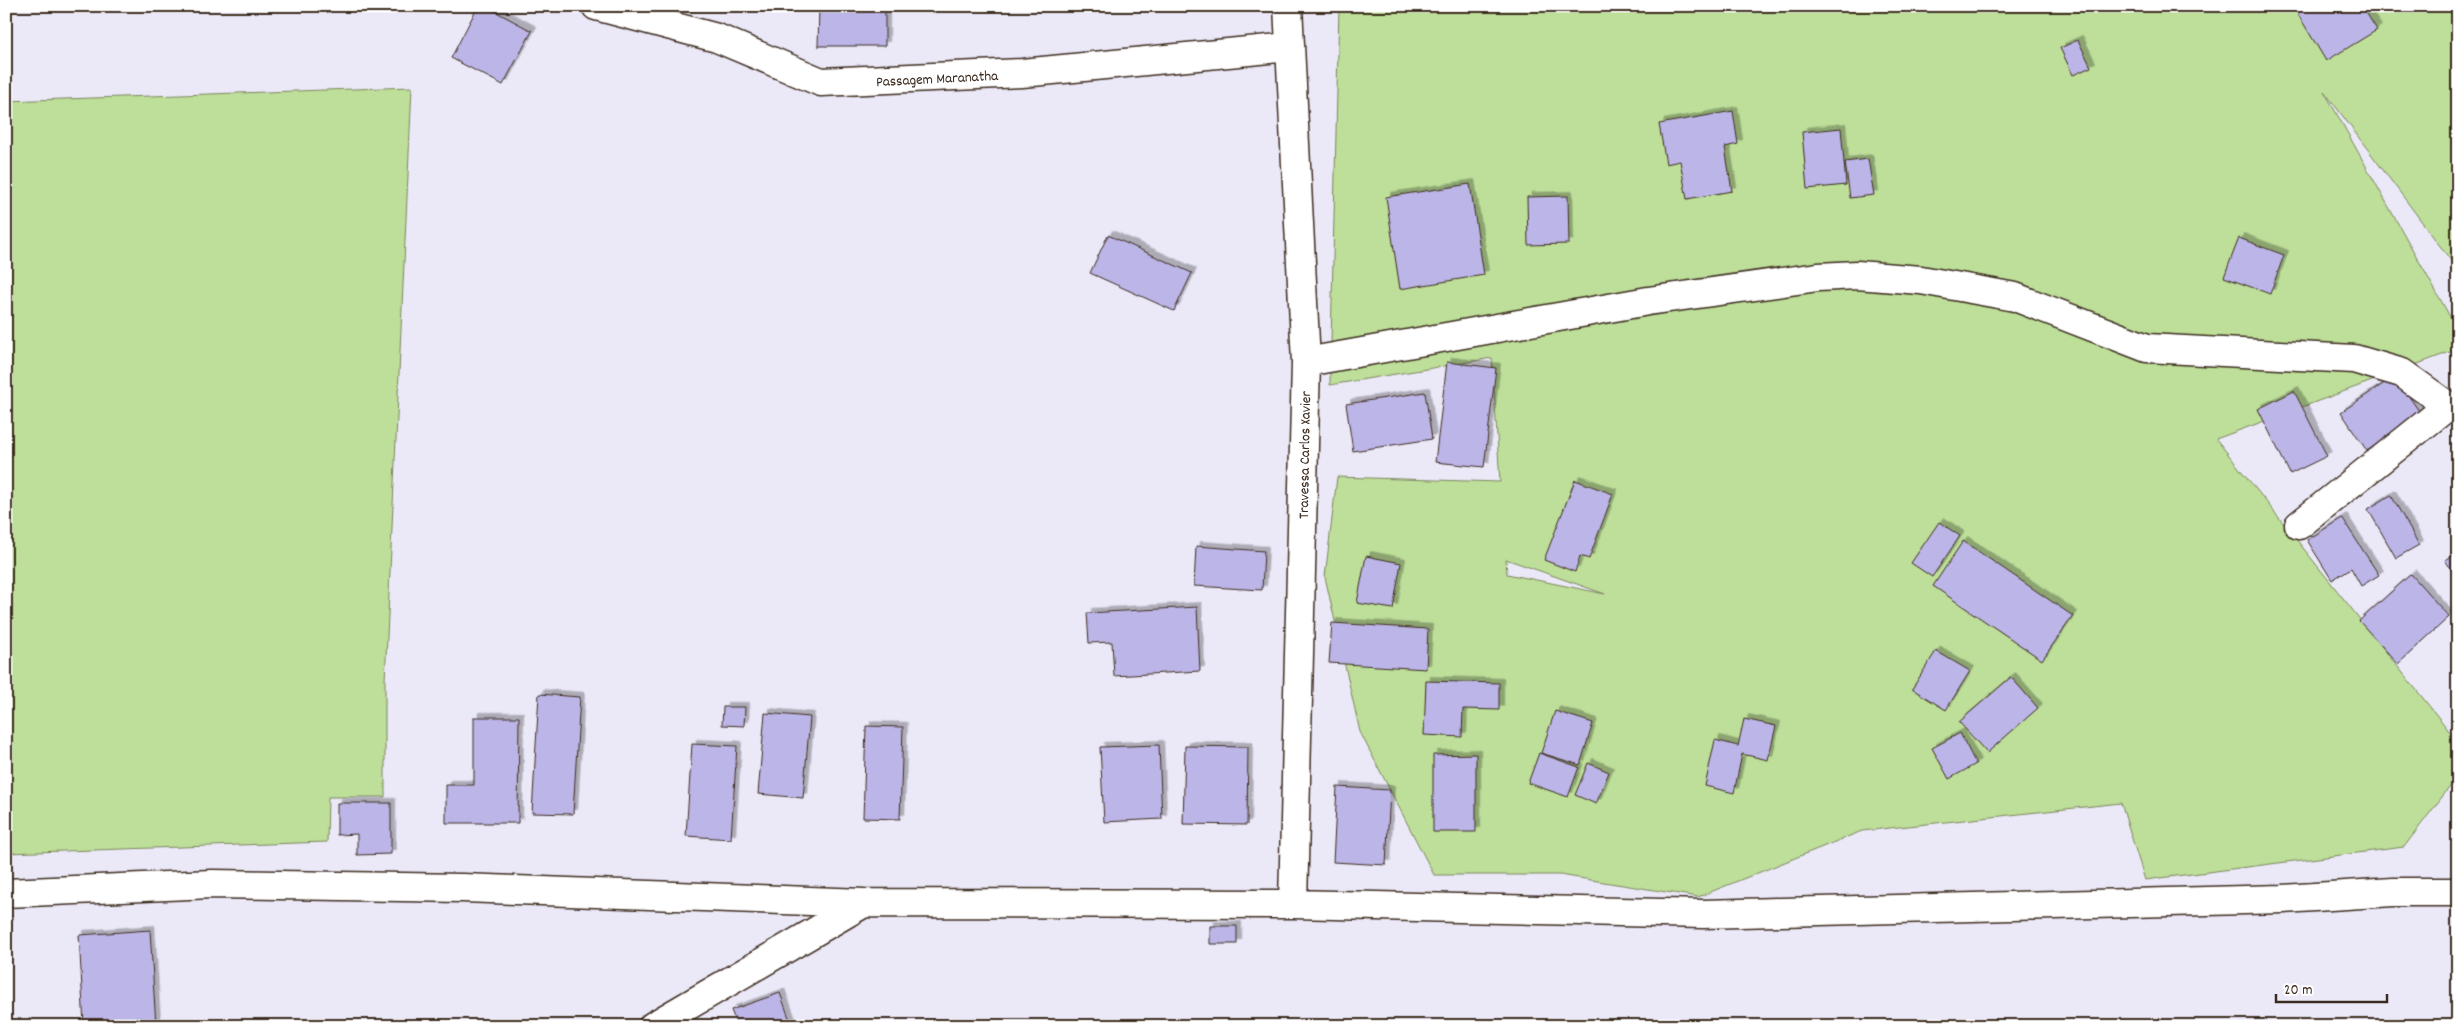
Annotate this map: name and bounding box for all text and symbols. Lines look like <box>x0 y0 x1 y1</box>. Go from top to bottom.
street label: Passagem Maranatha <box>875 66 1000 94</box>
street label: Travessa Carlos Xavier <box>1294 390 1318 519</box>
scale bar <box>2276 972 2388 1004</box>
text: 20 m <box>2284 980 2312 1002</box>

